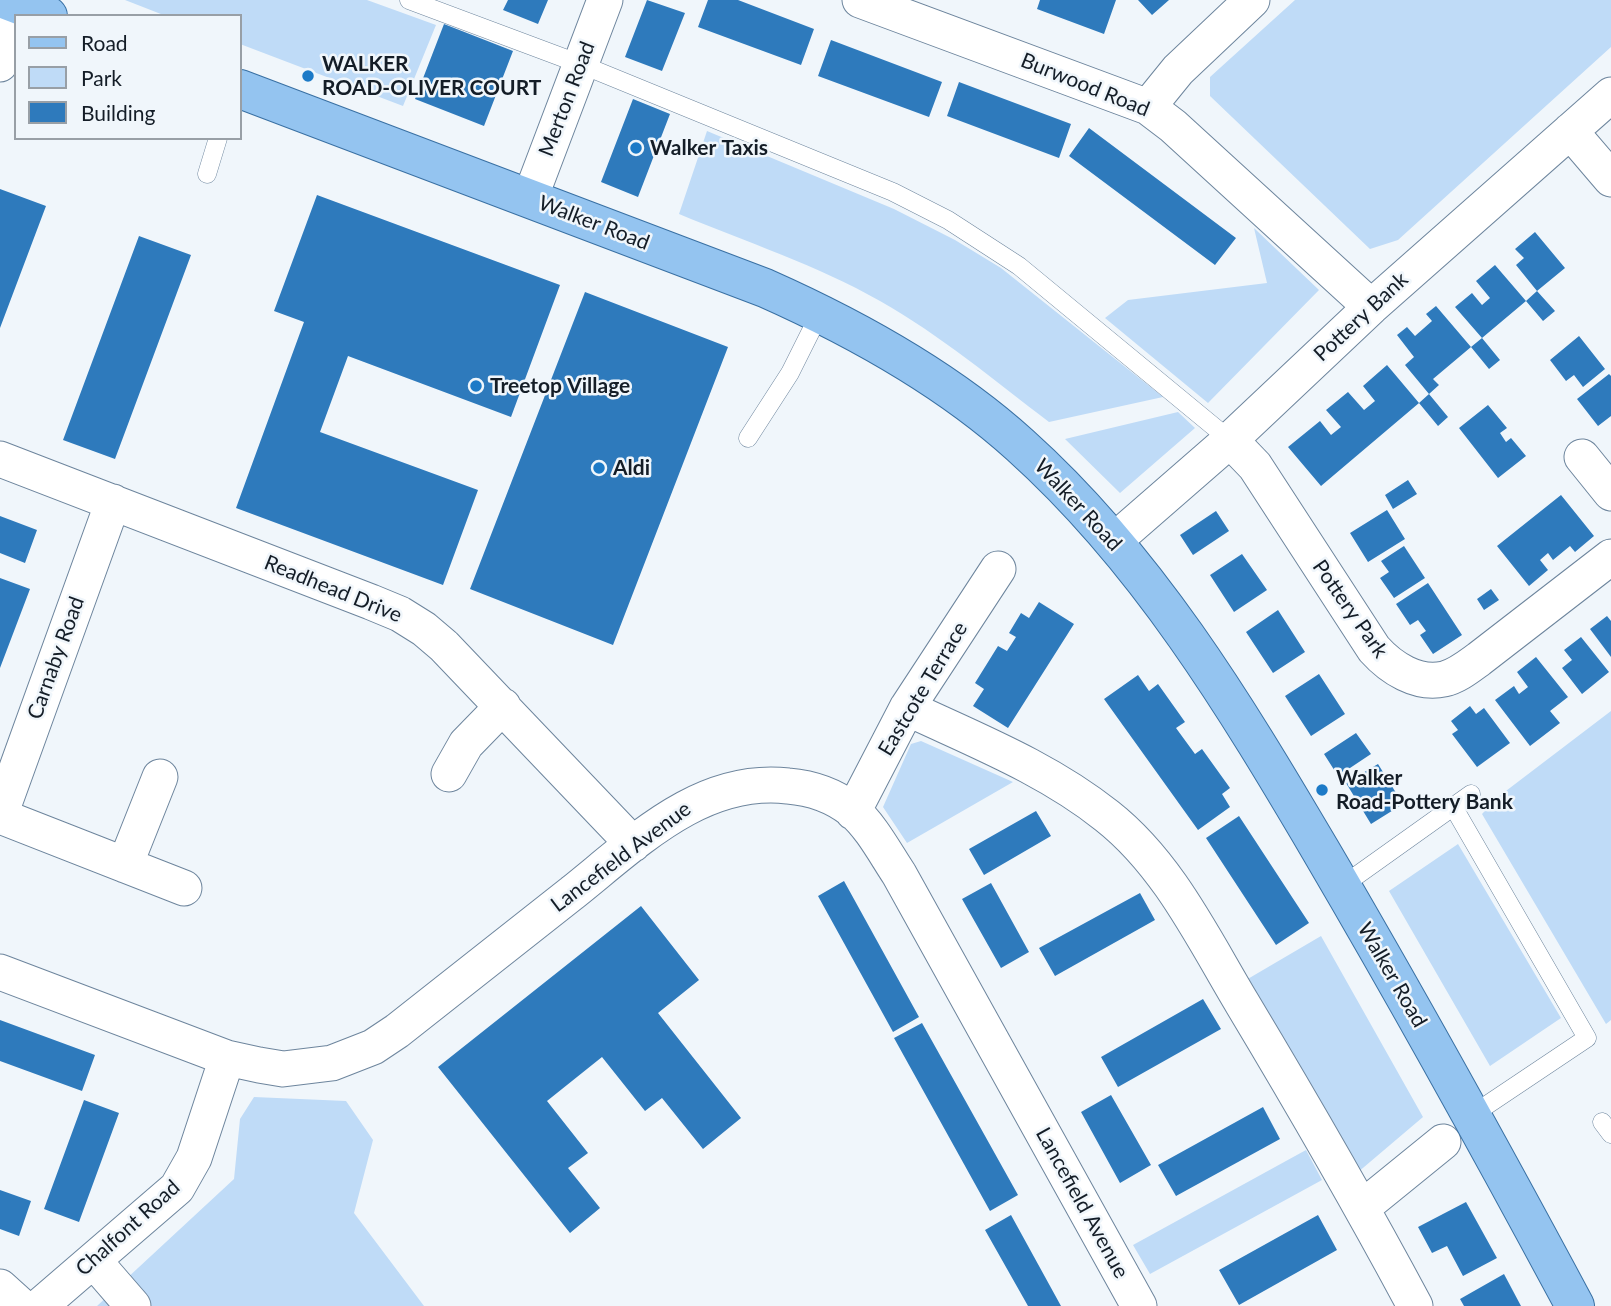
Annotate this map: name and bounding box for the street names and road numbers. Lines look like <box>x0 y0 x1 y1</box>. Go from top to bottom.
street label: Merton Road <box>534 38 600 160</box>
street label: Burwood Road <box>1017 48 1153 122</box>
street label: Walker Road <box>535 190 653 256</box>
street label: Pottery Bank <box>1309 267 1413 367</box>
street label: Walker Road <box>1029 454 1127 556</box>
street label: Readhead Drive <box>261 550 405 628</box>
street label: Pottery Park <box>1307 555 1393 663</box>
street label: Carnaby Road <box>22 593 90 723</box>
street label: Eastcote Terrace <box>873 617 973 761</box>
street label: Lancefield Avenue <box>546 796 696 918</box>
street label: Walker Road <box>1352 918 1432 1032</box>
street label: Lancefield Avenue <box>1030 1123 1134 1283</box>
street label: Chalfont Road <box>71 1175 185 1281</box>

